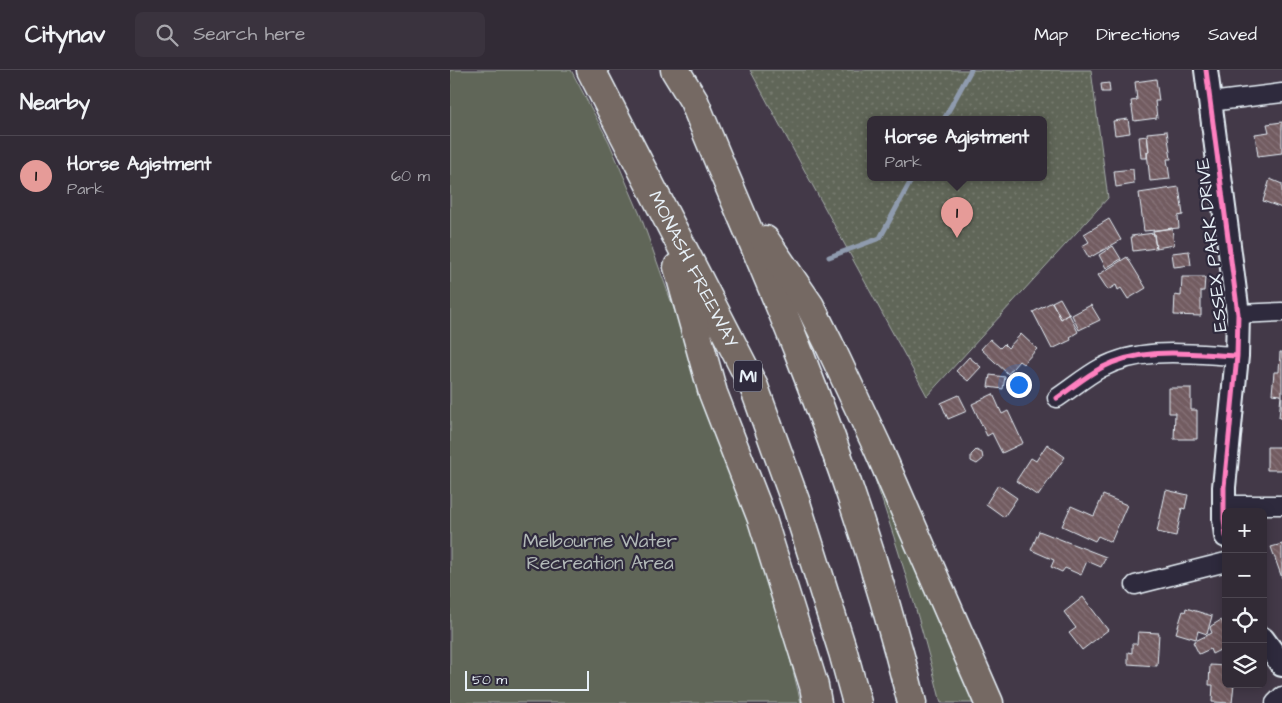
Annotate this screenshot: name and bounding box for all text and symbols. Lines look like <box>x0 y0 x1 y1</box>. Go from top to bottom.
search box <box>135 12 485 57</box>
text: Citynav <box>25 18 105 52</box>
icon: search <box>153 21 181 49</box>
text: Search here <box>193 21 305 48</box>
text: Map <box>1034 22 1068 47</box>
text: Directions <box>1096 22 1180 47</box>
text: Saved <box>1208 22 1257 47</box>
text: Nearby <box>20 88 90 117</box>
popup <box>867 116 1047 181</box>
text: Horse Agistment <box>885 124 1029 151</box>
text: Horse Agistment <box>67 151 211 178</box>
text: Park <box>885 151 922 173</box>
street label: ESSEX PARK DRIVE <box>1189 157 1235 333</box>
text: 1 <box>35 165 37 187</box>
text: 60 m <box>391 165 430 187</box>
text: Park <box>67 178 104 200</box>
street label: MONASH FREEWAY <box>642 186 745 352</box>
pin: 1 <box>941 197 973 238</box>
road number: M1 <box>734 360 762 392</box>
your location <box>1006 372 1032 398</box>
map controls <box>1222 508 1267 688</box>
button: + <box>1222 508 1267 553</box>
park label: Melbourne Water Recreation Area <box>523 528 677 577</box>
button: − <box>1222 553 1267 598</box>
button: locate <box>1222 598 1267 643</box>
button: layers <box>1222 643 1267 688</box>
scale bar <box>465 668 589 691</box>
text: 50 m <box>472 670 507 690</box>

